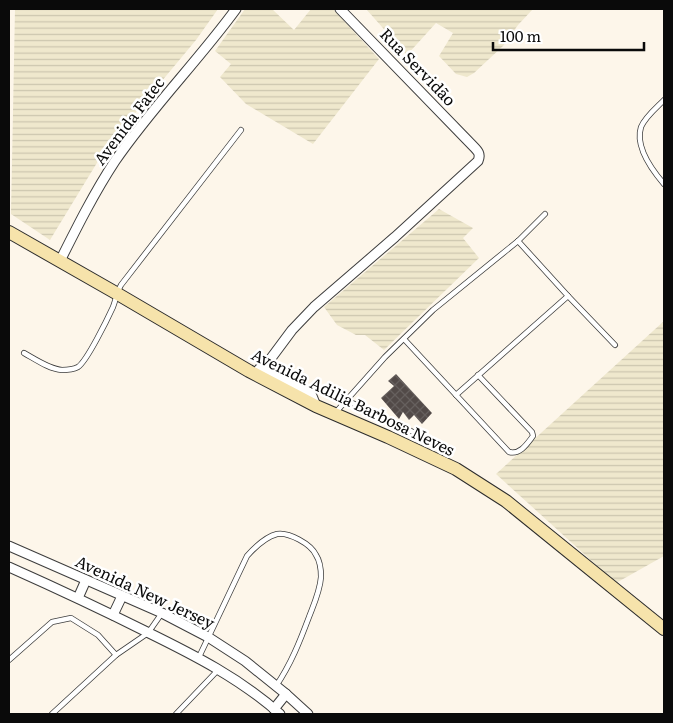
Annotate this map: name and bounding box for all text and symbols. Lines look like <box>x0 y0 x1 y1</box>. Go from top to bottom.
scale bar <box>493 20 644 52</box>
street label: Rua Servidão <box>375 22 462 111</box>
text: 100 m <box>500 24 541 47</box>
street label: Avenida Fatec <box>87 71 169 170</box>
street label: Avenida Adilia Barbosa Neves <box>248 341 459 461</box>
street label: Avenida New Jersey <box>72 548 220 634</box>

